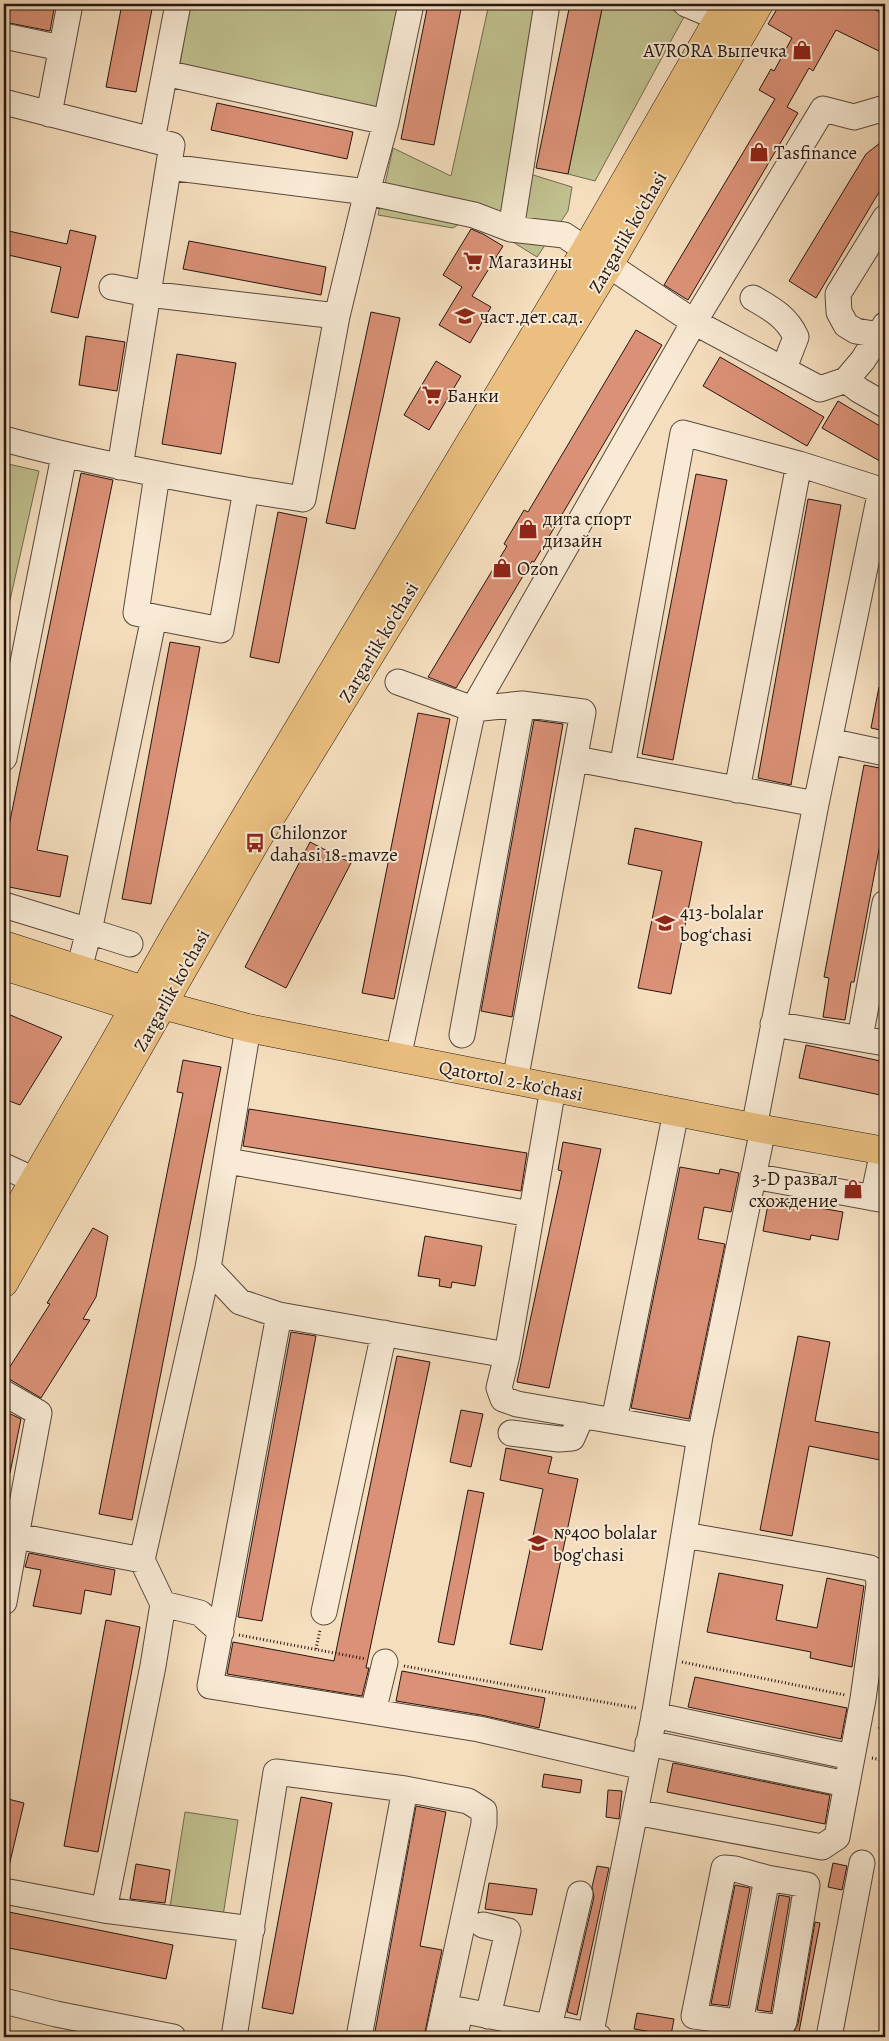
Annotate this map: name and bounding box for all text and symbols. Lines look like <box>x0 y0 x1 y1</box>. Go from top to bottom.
place label: AVRORA Выпечка <box>642 38 787 64</box>
shop icon: AVRORA Выпечка <box>791 39 813 61</box>
place label: Tasfinance <box>774 140 857 166</box>
shop icon: Tasfinance <box>748 141 770 163</box>
street label: Zargarlik ko'chasi <box>583 167 673 298</box>
place label: Магазины <box>488 249 572 275</box>
supermarket icon: Магазины <box>462 250 484 272</box>
place label: част.дет.сад. <box>480 304 584 330</box>
school or university icon: част.дет.сад. <box>454 305 476 327</box>
place label: Банки <box>447 383 499 409</box>
supermarket icon: Банки <box>421 384 443 406</box>
place label: дита спорт дизайн <box>542 506 632 554</box>
shop icon: дита спорт дизайн <box>517 518 539 540</box>
place label: Ozon <box>517 556 559 582</box>
shop icon: Ozon <box>491 557 513 579</box>
street label: Zargarlik ko'chasi <box>333 577 425 708</box>
place label: Chilonzor dahasi 18-mavze <box>270 820 398 868</box>
bus stop icon: Chilonzor dahasi 18-mavze <box>244 832 266 854</box>
place label: 413-bolalar bogʻchasi <box>680 900 764 948</box>
school or university icon: 413-bolalar bogʻchasi <box>654 912 676 934</box>
street label: Zargarlik ko'chasi <box>127 925 216 1056</box>
street label: Qatortol 2-ko'chasi <box>437 1054 585 1108</box>
place label: 3-D развал схождение <box>749 1166 838 1214</box>
shop icon: 3-D развал схождение <box>842 1178 864 1200</box>
place label: №400 bolalar bog'chasi <box>553 1520 657 1568</box>
school or university icon: №400 bolalar bog'chasi <box>527 1532 549 1554</box>

